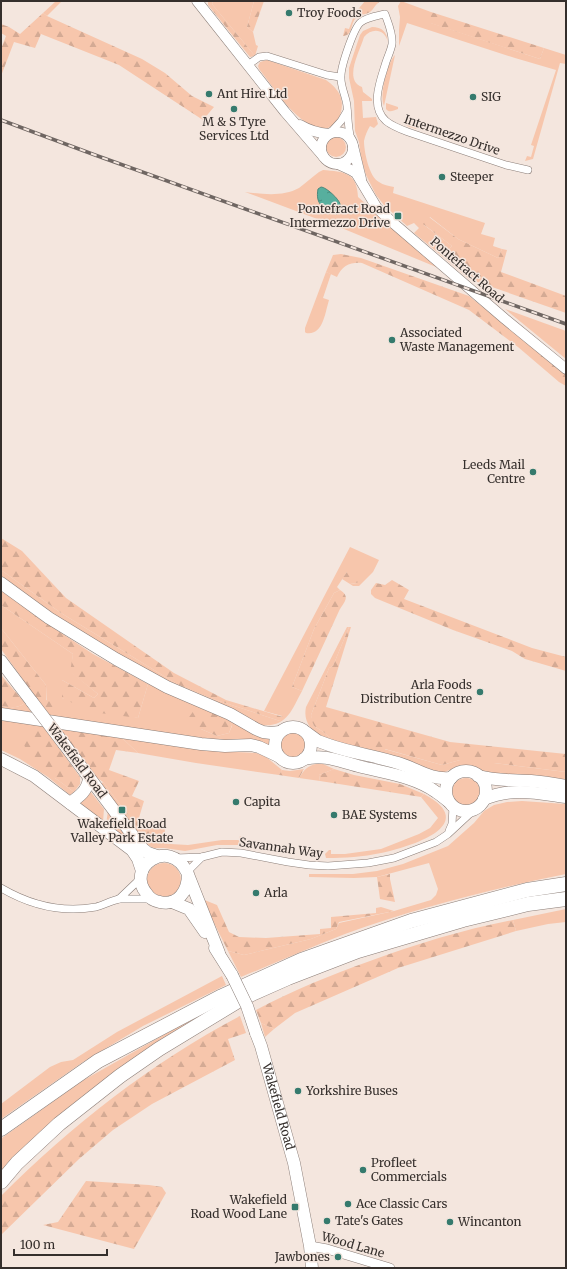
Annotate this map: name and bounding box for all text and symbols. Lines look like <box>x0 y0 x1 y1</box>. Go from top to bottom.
place label: Troy Foods <box>297 5 362 20</box>
marker: Troy Foods <box>284 8 294 18</box>
place label: Ant Hire Ltd <box>216 86 287 101</box>
marker: Ant Hire Ltd <box>204 89 214 99</box>
place label: SIG <box>481 89 501 104</box>
marker: SIG <box>468 92 478 102</box>
marker: M & S Tyre Services Ltd <box>229 104 239 114</box>
street label: Intermezzo Drive <box>402 111 502 158</box>
place label: M & S Tyre Services Ltd <box>199 114 269 143</box>
place label: Steeper <box>450 169 494 184</box>
marker: Steeper <box>437 172 447 182</box>
place label: Pontefract Road Intermezzo Drive <box>290 201 390 230</box>
marker: Pontefract Road Intermezzo Drive <box>393 211 403 221</box>
street label: Pontefract Road <box>428 234 507 306</box>
place label: Associated Waste Management <box>399 325 514 354</box>
marker: Associated Waste Management <box>387 335 397 345</box>
place label: Leeds Mail Centre <box>463 457 525 486</box>
marker: Leeds Mail Centre <box>528 467 538 477</box>
place label: Arla Foods Distribution Centre <box>360 677 472 706</box>
marker: Arla Foods Distribution Centre <box>475 687 485 697</box>
street label: Wakefield Road <box>44 720 110 801</box>
place label: Capita <box>244 794 281 809</box>
marker: Capita <box>231 797 241 807</box>
marker: Wakefield Road Valley Park Estate <box>117 805 127 815</box>
place label: BAE Systems <box>342 807 417 822</box>
marker: BAE Systems <box>329 810 339 820</box>
place label: Wakefield Road Valley Park Estate <box>70 816 173 845</box>
street label: Savannah Way <box>238 834 324 861</box>
place label: Arla <box>263 885 288 900</box>
marker: Arla <box>251 888 261 898</box>
street label: Wakefield Road <box>259 1061 298 1152</box>
place label: Yorkshire Buses <box>305 1083 398 1098</box>
marker: Yorkshire Buses <box>293 1086 303 1096</box>
place label: Profleet Commercials <box>371 1155 447 1184</box>
marker: Profleet Commercials <box>358 1165 368 1175</box>
place label: Wakefield Road Wood Lane <box>190 1192 287 1221</box>
place label: Ace Classic Cars <box>355 1196 447 1211</box>
marker: Ace Classic Cars <box>343 1199 353 1209</box>
marker: Wakefield Road Wood Lane <box>290 1202 300 1212</box>
place label: Tate's Gates <box>335 1213 403 1228</box>
place label: Wincanton <box>457 1214 521 1229</box>
marker: Tate's Gates <box>322 1216 332 1226</box>
marker: Wincanton <box>445 1217 455 1227</box>
street label: Wood Lane <box>319 1228 386 1261</box>
scale bar <box>14 1231 107 1257</box>
text: 100 m <box>20 1237 55 1252</box>
place label: Jawbones <box>274 1249 330 1264</box>
marker: Jawbones <box>333 1252 343 1262</box>

